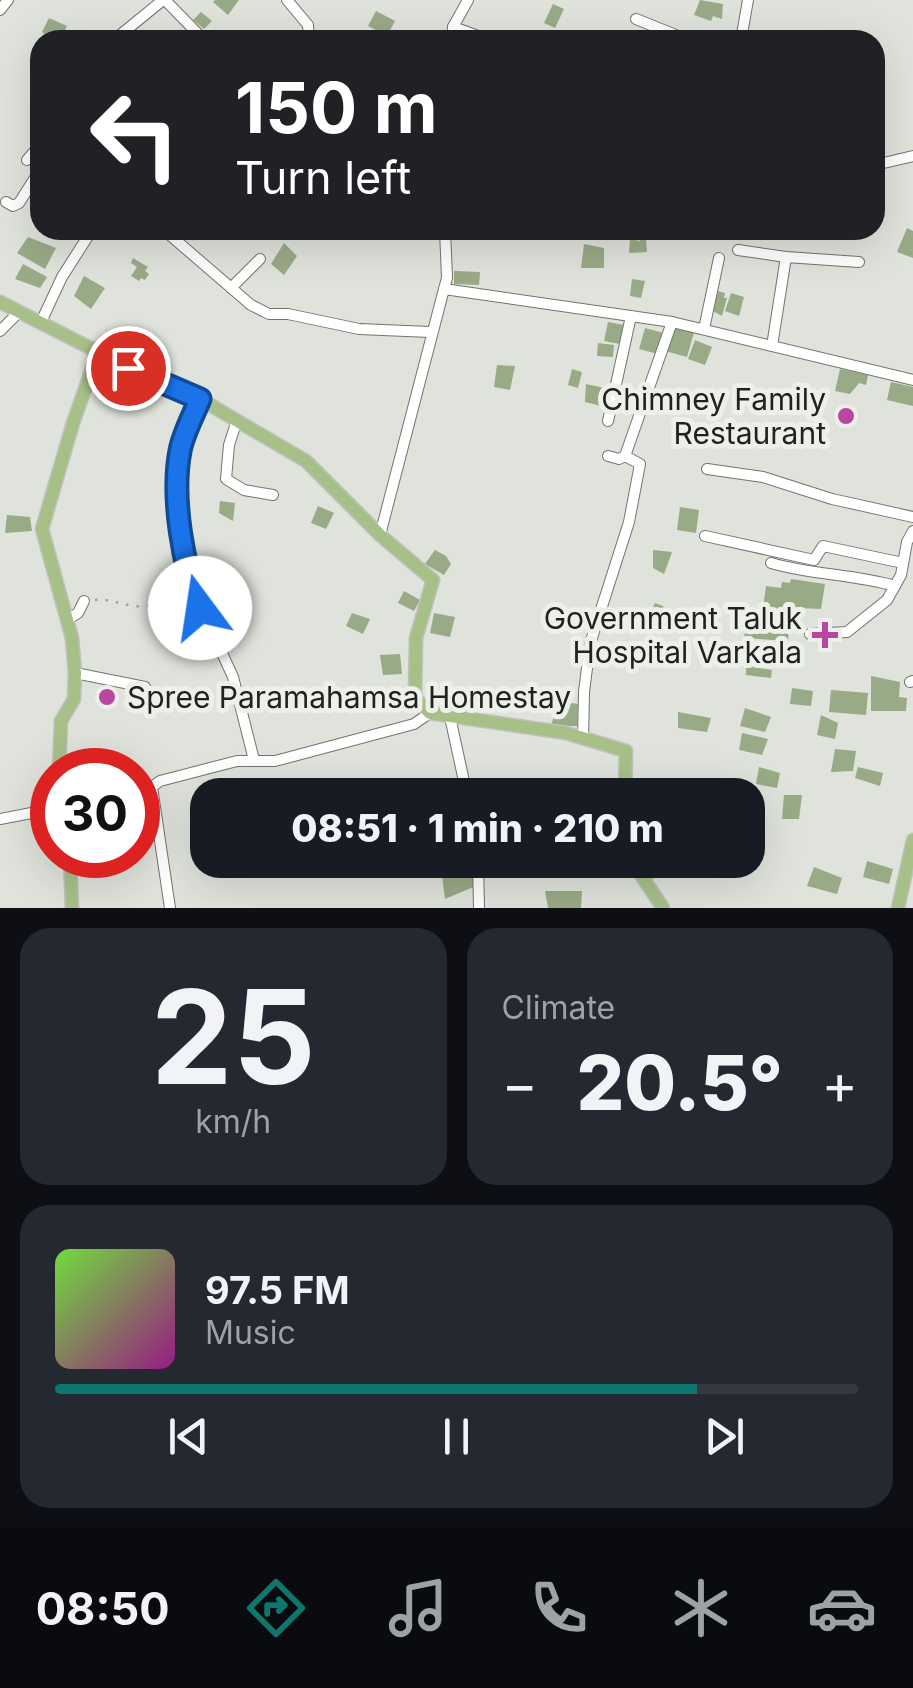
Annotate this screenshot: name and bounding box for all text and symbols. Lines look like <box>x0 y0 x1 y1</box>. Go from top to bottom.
text: 150 m <box>235 65 438 150</box>
icon: left <box>70 70 200 200</box>
text: Turn left <box>235 150 411 205</box>
pin <box>86 326 171 411</box>
icon: arrive <box>101 341 156 396</box>
place label: Chimney Family Restaurant <box>601 381 826 451</box>
marker: Chimney Family Restaurant <box>835 405 857 427</box>
position arrow <box>148 556 252 660</box>
place label: Government Taluk Hospital Varkala <box>544 600 803 670</box>
marker: Government Taluk Hospital Varkala <box>812 622 838 648</box>
place label: Spree Paramahamsa Homestay <box>127 679 571 715</box>
marker: Spree Paramahamsa Homestay <box>96 686 118 708</box>
speed limit sign: 30 <box>30 748 160 878</box>
text: 08:51 · 1 min · 210 m <box>291 805 664 851</box>
text: 25 <box>151 958 316 1115</box>
text: Climate <box>502 988 615 1027</box>
text: 20.5° <box>576 1037 783 1128</box>
text: − <box>502 1051 538 1117</box>
text: + <box>822 1051 858 1117</box>
text: km/h <box>195 1102 271 1141</box>
text: 97.5 FM <box>205 1267 350 1313</box>
text: Music <box>205 1313 296 1352</box>
icon: previous <box>161 1409 216 1464</box>
icon: pause <box>429 1409 484 1464</box>
icon: next <box>697 1409 752 1464</box>
icon: directions <box>241 1573 311 1643</box>
icon: music <box>383 1573 453 1643</box>
icon: phone <box>524 1573 594 1643</box>
icon: climate <box>666 1573 736 1643</box>
icon: car <box>807 1573 877 1643</box>
text: 08:50 <box>36 1581 170 1636</box>

